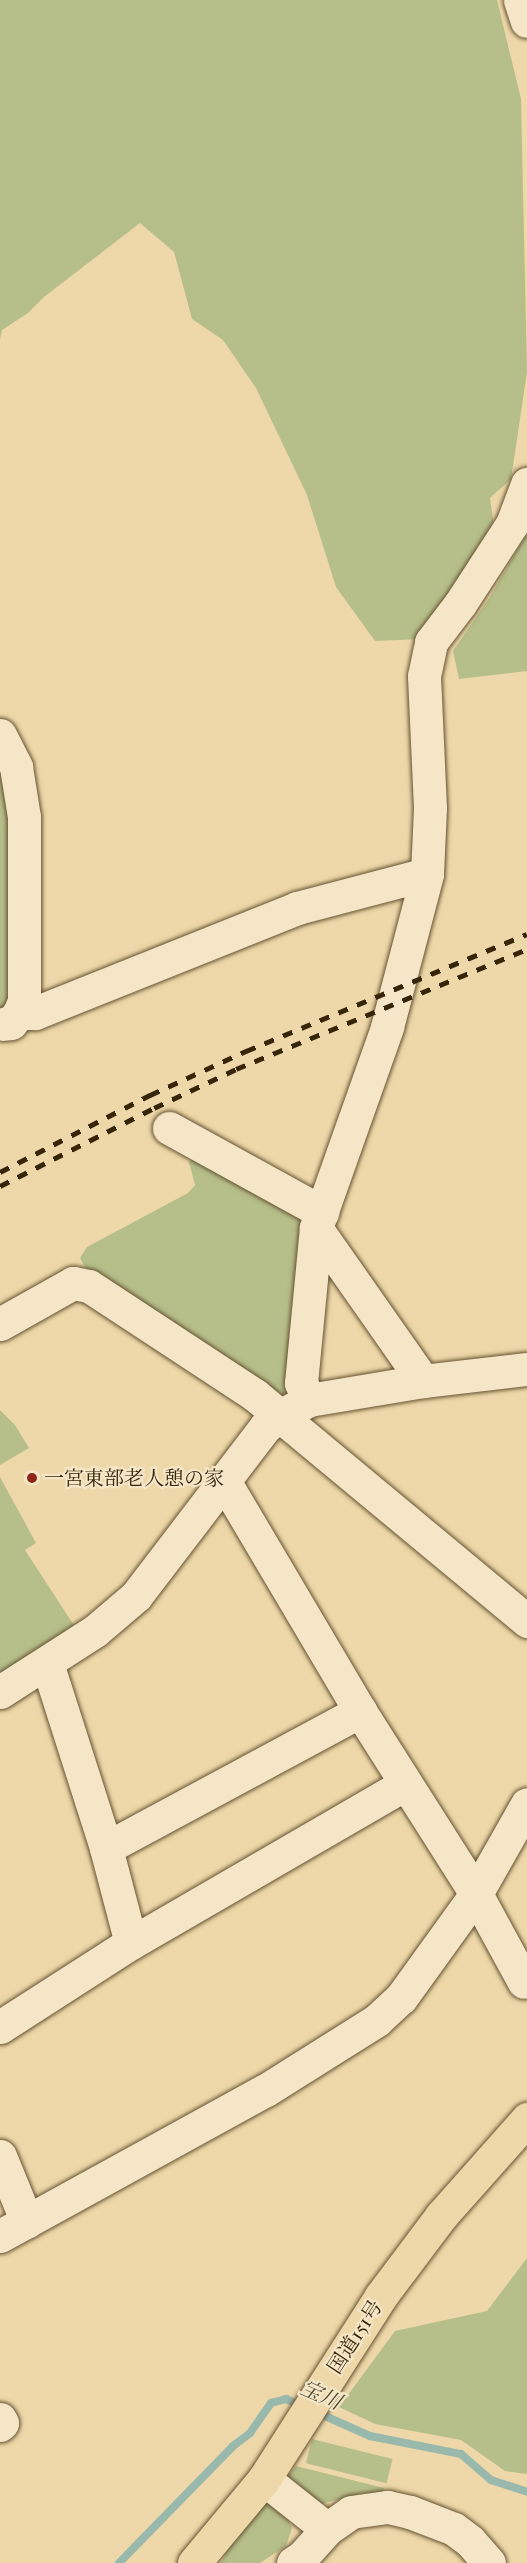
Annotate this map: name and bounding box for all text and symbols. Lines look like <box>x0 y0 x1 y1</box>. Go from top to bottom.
place label: 一宮東部老人憩の家 <box>44 1466 224 1490</box>
marker: 一宮東部老人憩の家 <box>25 1471 39 1485</box>
street label: 国道151号 <box>322 2296 388 2378</box>
water label: 宝川 <box>297 2375 345 2415</box>

